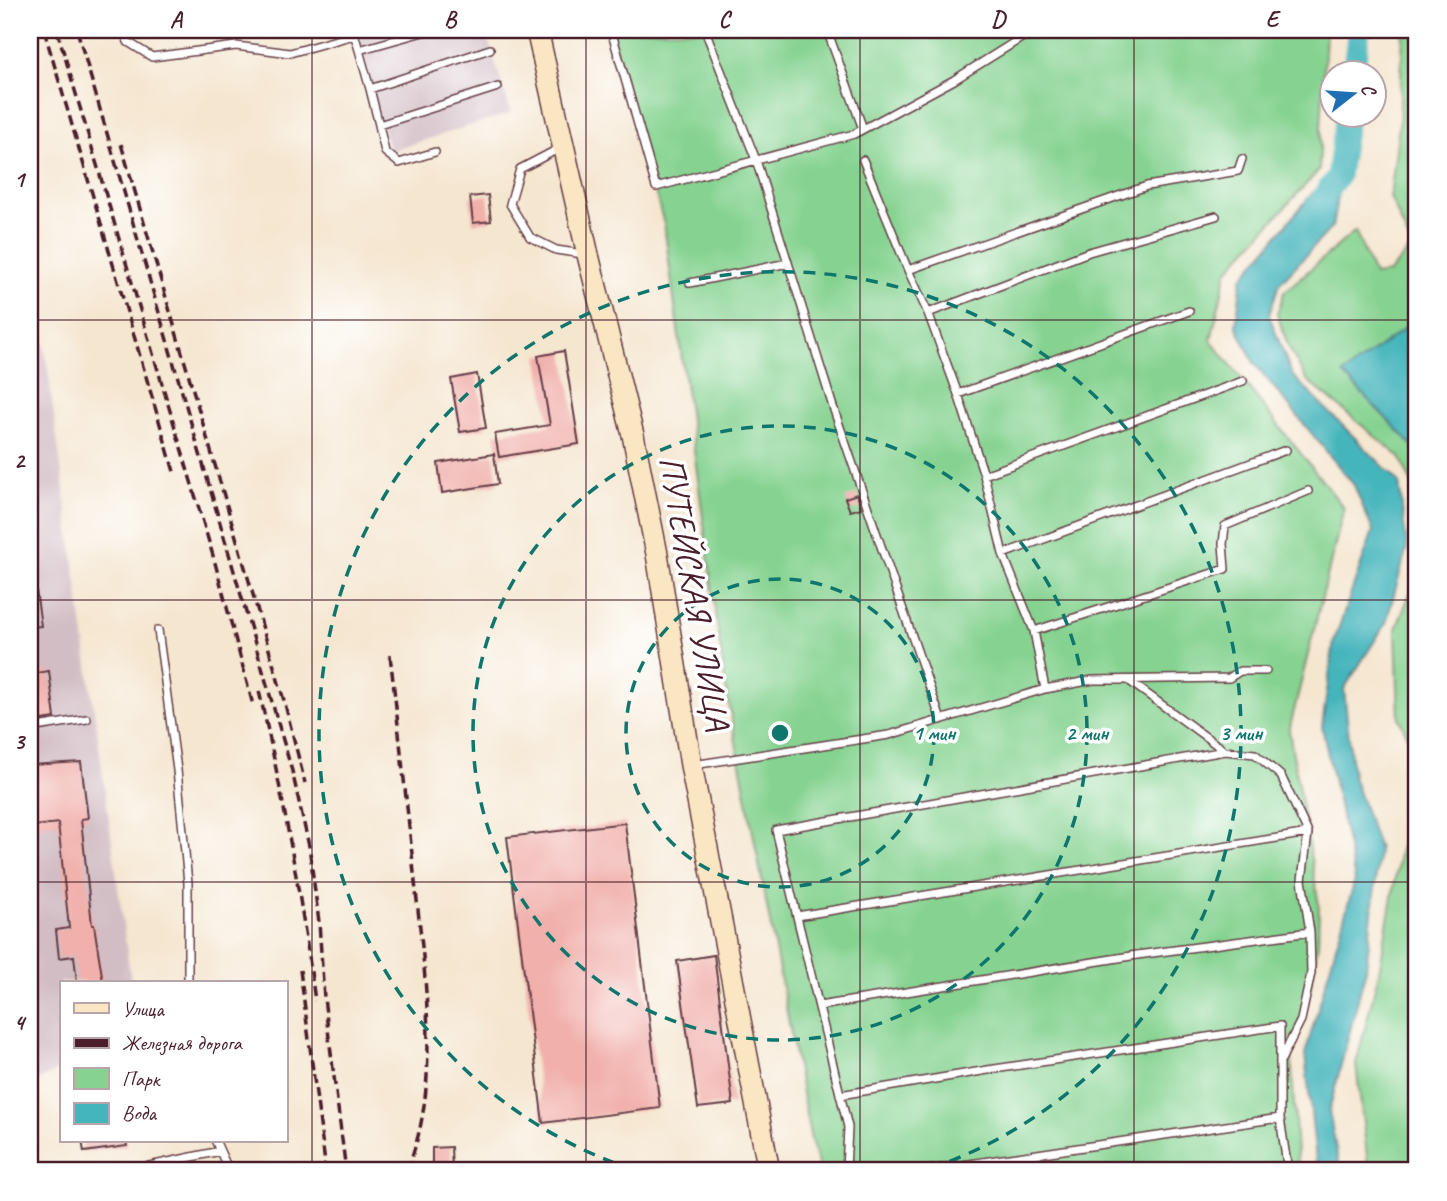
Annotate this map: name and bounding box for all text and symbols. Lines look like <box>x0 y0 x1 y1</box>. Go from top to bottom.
text: A <box>170 5 184 34</box>
text: B <box>444 5 458 34</box>
text: C <box>719 5 733 34</box>
text: D <box>991 5 1007 34</box>
text: E <box>1266 5 1282 34</box>
north arrow <box>1318 60 1388 130</box>
text: С <box>1355 81 1382 100</box>
text: 1 <box>14 165 27 194</box>
text: 2 <box>14 446 27 475</box>
street label: ПУТЕЙСКАЯ УЛИЦА <box>649 453 741 735</box>
text: 1 мин <box>913 720 957 746</box>
text: 2 мин <box>1066 720 1110 746</box>
text: 3 мин <box>1220 720 1264 746</box>
centre of rings <box>768 721 792 745</box>
text: 3 <box>14 727 27 756</box>
legend <box>60 981 287 1142</box>
text: Улица <box>122 996 165 1022</box>
text: 4 <box>14 1008 27 1037</box>
text: Железная дорога <box>122 1030 243 1056</box>
text: Парк <box>122 1066 162 1092</box>
text: Вода <box>122 1100 158 1126</box>

